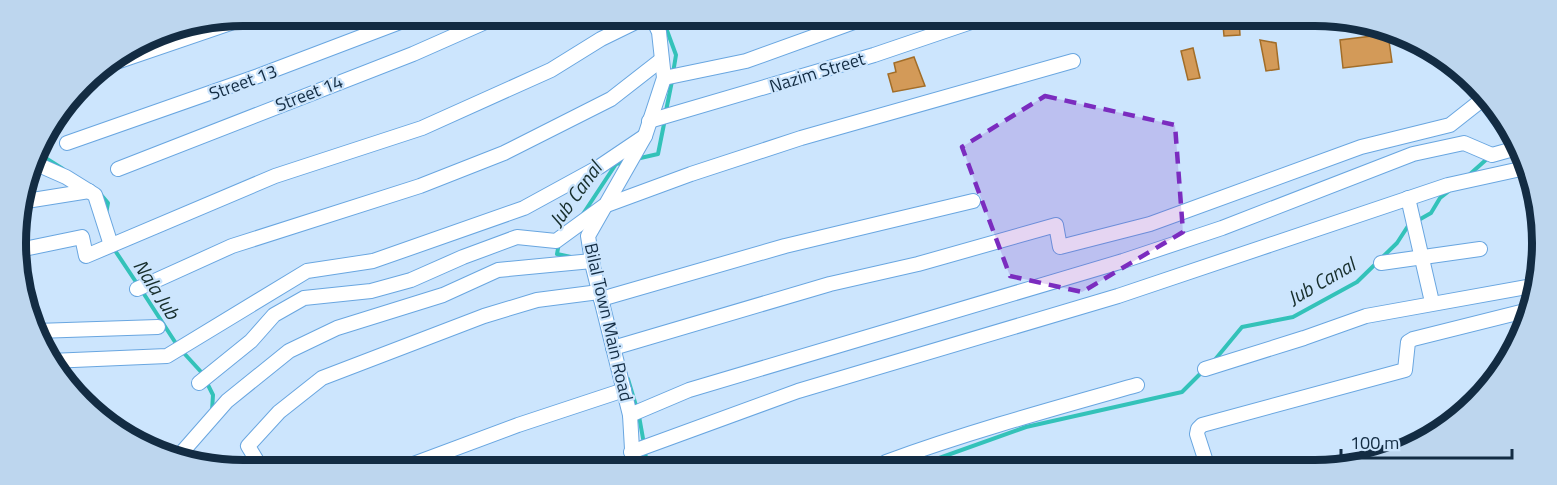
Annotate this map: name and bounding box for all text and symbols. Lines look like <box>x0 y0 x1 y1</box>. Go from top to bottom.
street label: Nazim Street <box>766 44 869 99</box>
street label: Street 13 <box>205 57 281 107</box>
street label: Street 14 <box>271 68 347 118</box>
water label: Jub Canal <box>541 153 611 233</box>
street label: Bilal Town Main Road <box>578 240 640 404</box>
water label: Jub Canal <box>1281 248 1363 313</box>
water label: Nala Jub <box>126 253 189 326</box>
scale bar <box>1341 422 1512 460</box>
text: 100 m <box>1350 429 1399 456</box>

